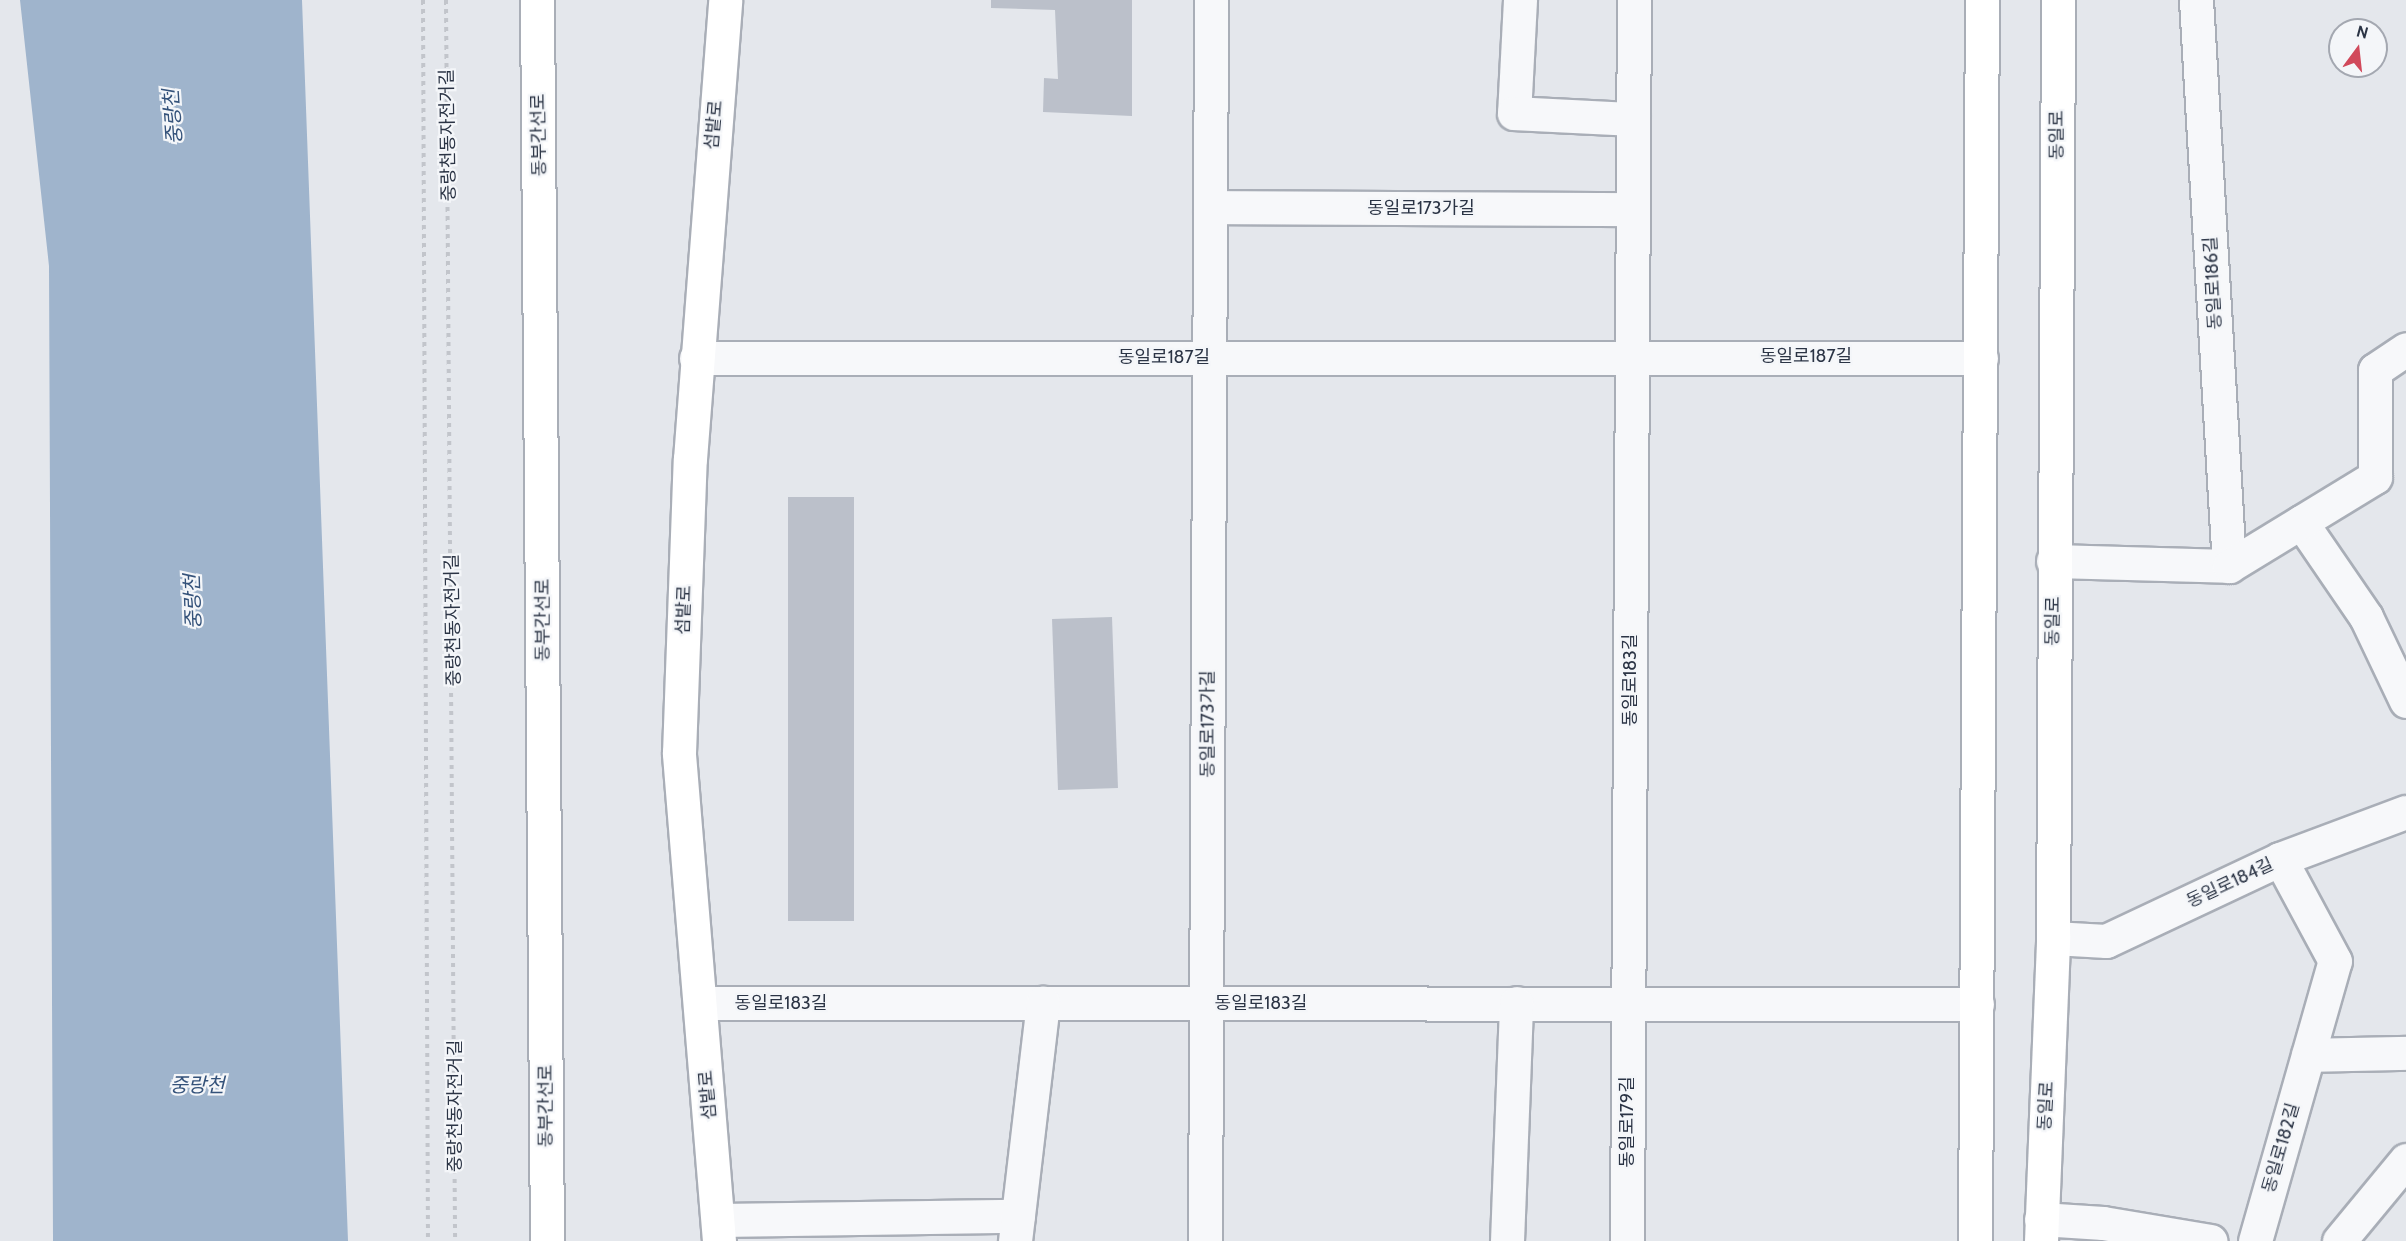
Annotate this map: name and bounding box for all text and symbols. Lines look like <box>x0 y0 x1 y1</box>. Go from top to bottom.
north arrow <box>2328 18 2388 78</box>
text: N <box>2354 21 2370 43</box>
street label: 중랑천동자전거길 <box>436 69 460 201</box>
water label: 중랑천 <box>159 89 187 145</box>
street label: 동부간선로 <box>527 93 551 177</box>
street label: 섬밭로 <box>701 99 727 151</box>
street label: 동일로 <box>2046 110 2068 160</box>
street label: 동일로173가길 <box>1367 197 1475 219</box>
street label: 동일로186길 <box>2200 236 2226 330</box>
street label: 동일로187길 <box>1760 345 1852 367</box>
street label: 동일로187길 <box>1118 346 1210 368</box>
street label: 중랑천동자전거길 <box>441 554 465 686</box>
water label: 중랑천 <box>180 574 206 630</box>
street label: 동부간선로 <box>532 579 554 661</box>
street label: 섬밭로 <box>672 585 696 635</box>
street label: 동일로 <box>2042 596 2064 646</box>
street label: 동일로183길 <box>1619 634 1641 726</box>
street label: 동일로173가길 <box>1197 670 1219 778</box>
street label: 동일로184길 <box>2183 853 2277 913</box>
street label: 동일로183길 <box>735 992 827 1014</box>
street label: 동일로183길 <box>1215 992 1307 1014</box>
street label: 중랑천동자전거길 <box>444 1040 466 1172</box>
street label: 동부간선로 <box>535 1065 557 1147</box>
street label: 섬밭로 <box>695 1069 721 1121</box>
water label: 중랑천 <box>169 1073 225 1097</box>
street label: 동일로179길 <box>1616 1076 1638 1168</box>
street label: 동일로 <box>2034 1081 2058 1131</box>
street label: 동일로182길 <box>2258 1101 2304 1195</box>

